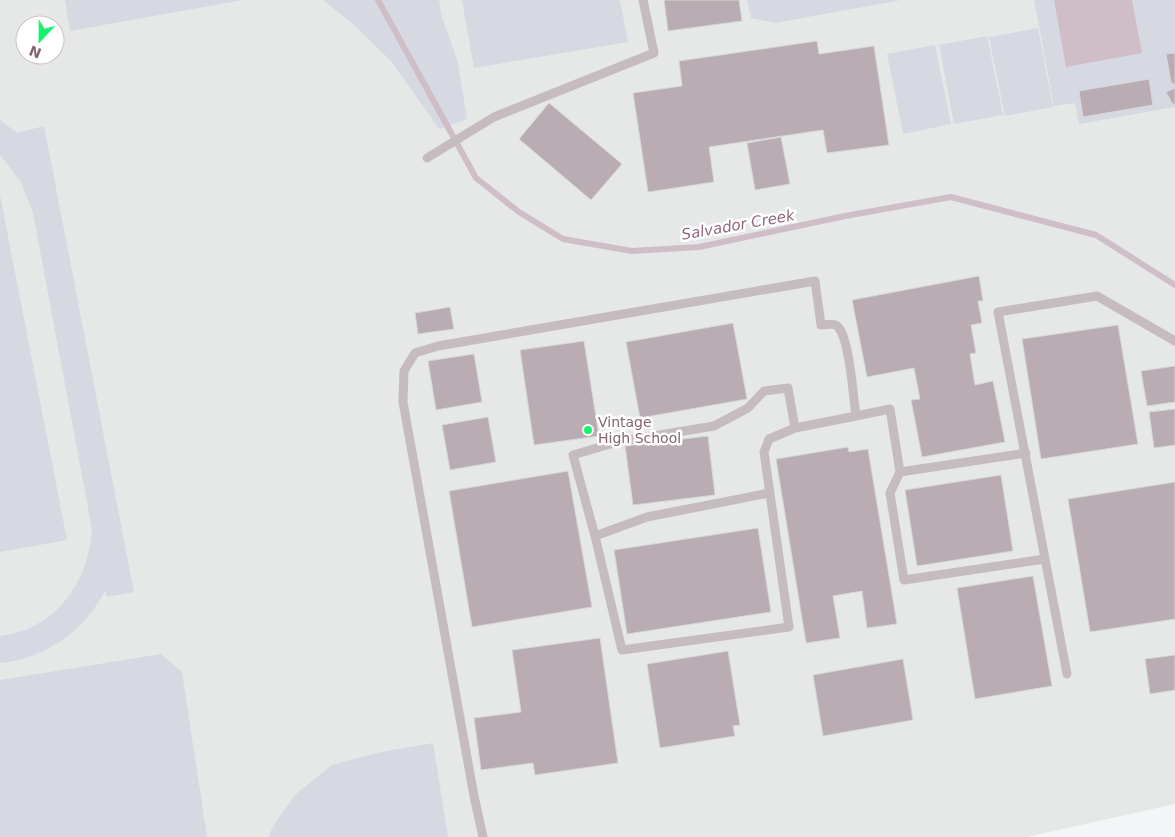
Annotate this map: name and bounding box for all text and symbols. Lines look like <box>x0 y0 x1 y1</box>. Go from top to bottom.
north arrow <box>15 15 65 65</box>
text: N <box>27 42 44 62</box>
water label: Salvador Creek <box>680 206 797 244</box>
place label: Vintage High School <box>598 414 681 446</box>
marker: Vintage High School <box>582 424 594 436</box>

